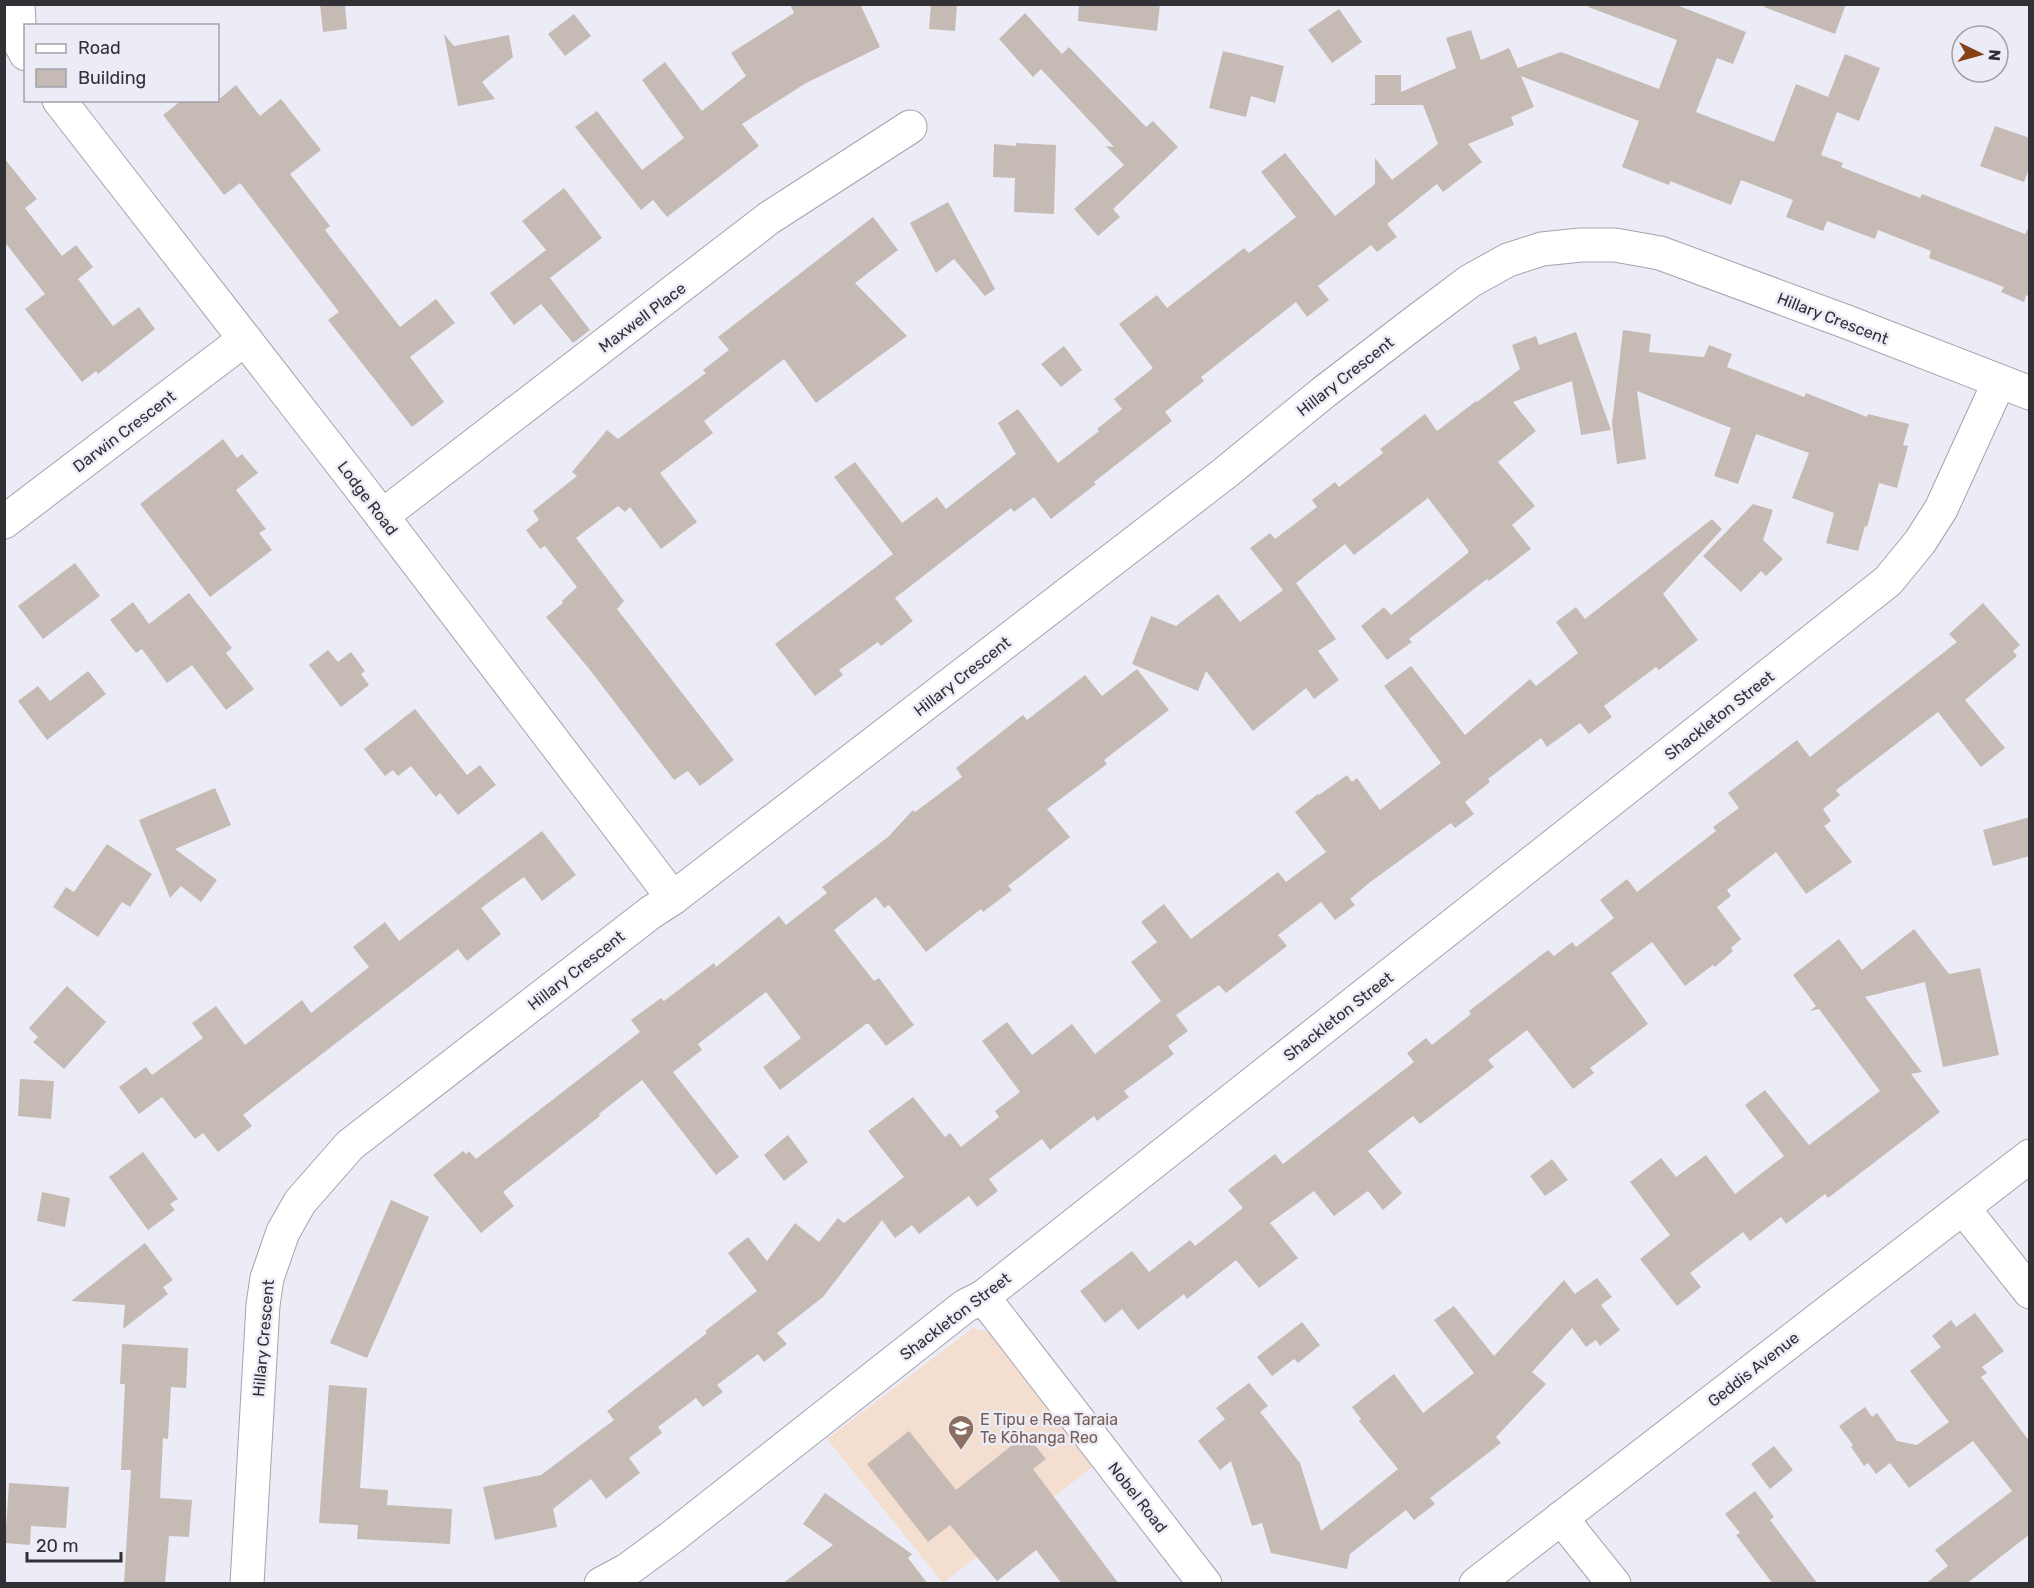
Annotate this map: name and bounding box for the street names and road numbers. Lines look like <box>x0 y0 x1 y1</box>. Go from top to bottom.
street label: Maxwell Place <box>595 278 690 356</box>
street label: Hillary Crescent <box>1774 289 1891 348</box>
street label: Hillary Crescent <box>1293 333 1398 420</box>
street label: Darwin Crescent <box>69 387 179 476</box>
street label: Lodge Road <box>334 457 402 539</box>
street label: Hillary Crescent <box>910 633 1015 720</box>
street label: Shackleton Street <box>1661 667 1778 764</box>
street label: Hillary Crescent <box>524 927 629 1014</box>
street label: Shackleton Street <box>1280 968 1397 1065</box>
street label: Shackleton Street <box>896 1269 1014 1364</box>
street label: Hillary Crescent <box>249 1279 278 1397</box>
street label: Geddis Avenue <box>1704 1328 1803 1411</box>
street label: Nobel Road <box>1104 1458 1171 1536</box>

